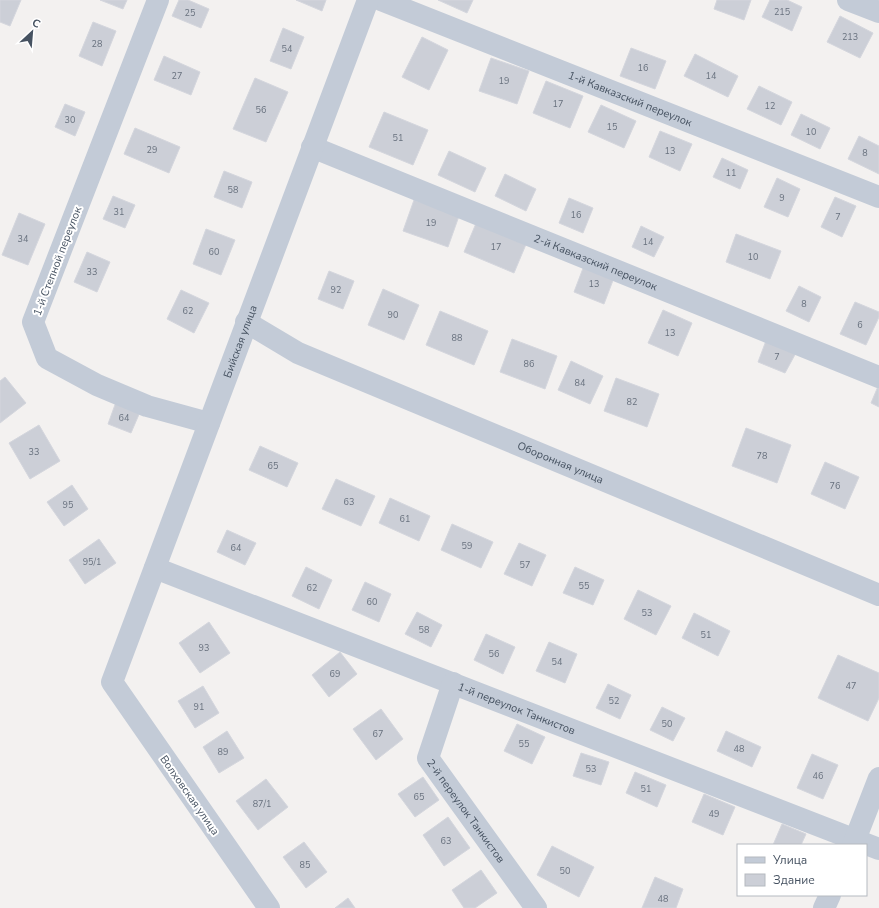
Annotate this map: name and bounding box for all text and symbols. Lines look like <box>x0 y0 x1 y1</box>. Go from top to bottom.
house number: 215 <box>774 6 790 18</box>
house number: 25 <box>185 7 195 19</box>
north arrow <box>12 12 52 52</box>
text: С <box>30 15 43 32</box>
house number: 213 <box>842 31 858 43</box>
house number: 28 <box>92 38 102 50</box>
house number: 54 <box>282 43 293 55</box>
house number: 16 <box>638 62 648 74</box>
street label: 1-й Кавказский переулок <box>566 68 694 130</box>
house number: 27 <box>172 70 182 82</box>
house number: 14 <box>706 70 717 82</box>
house number: 19 <box>499 75 509 87</box>
house number: 17 <box>553 98 563 110</box>
house number: 12 <box>765 100 775 112</box>
house number: 56 <box>256 104 266 116</box>
house number: 30 <box>65 114 75 126</box>
house number: 15 <box>607 121 617 133</box>
house number: 10 <box>806 126 816 138</box>
house number: 51 <box>393 132 403 144</box>
house number: 29 <box>147 144 157 156</box>
house number: 13 <box>665 145 675 157</box>
house number: 8 <box>862 147 868 159</box>
house number: 11 <box>726 167 736 179</box>
house number: 58 <box>228 184 238 196</box>
house number: 9 <box>779 192 785 204</box>
street label: 1-й Степной переулок <box>30 204 85 318</box>
house number: 31 <box>114 206 124 218</box>
house number: 16 <box>571 209 581 221</box>
house number: 7 <box>835 211 841 223</box>
house number: 19 <box>426 217 436 229</box>
street label: 2-й Кавказский переулок <box>531 231 660 294</box>
house number: 34 <box>18 233 29 245</box>
house number: 14 <box>643 236 654 248</box>
house number: 17 <box>491 241 501 253</box>
house number: 60 <box>209 246 219 258</box>
house number: 10 <box>748 251 758 263</box>
house number: 33 <box>87 266 97 278</box>
house number: 13 <box>589 278 599 290</box>
house number: 92 <box>331 284 341 296</box>
house number: 8 <box>801 298 807 310</box>
street label: Бийская улица <box>220 303 261 380</box>
house number: 62 <box>183 305 193 317</box>
house number: 90 <box>388 309 398 321</box>
house number: 6 <box>857 319 863 331</box>
house number: 13 <box>665 327 675 339</box>
house number: 88 <box>452 332 462 344</box>
house number: 7 <box>774 351 780 363</box>
house number: 86 <box>524 358 534 370</box>
house number: 84 <box>575 377 586 389</box>
house number: 82 <box>627 396 637 408</box>
house number: 64 <box>119 412 130 424</box>
street label: Оборонная улица <box>515 438 606 487</box>
house number: 33 <box>29 446 39 458</box>
house number: 78 <box>757 450 767 462</box>
house number: 65 <box>268 460 278 472</box>
house number: 76 <box>830 480 840 492</box>
house number: 63 <box>344 496 354 508</box>
house number: 95 <box>63 499 73 511</box>
house number: 61 <box>400 513 410 525</box>
house number: 59 <box>462 540 472 552</box>
house number: 64 <box>231 542 242 554</box>
house number: 95/1 <box>83 556 101 568</box>
house number: 57 <box>520 559 530 571</box>
house number: 55 <box>579 580 589 592</box>
house number: 62 <box>307 582 317 594</box>
house number: 60 <box>367 596 377 608</box>
house number: 53 <box>642 607 652 619</box>
house number: 58 <box>419 624 429 636</box>
house number: 51 <box>701 629 711 641</box>
house number: 93 <box>199 642 209 654</box>
house number: 56 <box>489 648 499 660</box>
house number: 54 <box>552 656 563 668</box>
house number: 69 <box>330 668 340 680</box>
street label: 1-й переулок Танкистов <box>456 679 577 738</box>
house number: 47 <box>846 680 856 692</box>
house number: 52 <box>609 695 619 707</box>
house number: 91 <box>194 701 204 713</box>
house number: 50 <box>662 718 672 730</box>
house number: 67 <box>373 728 383 740</box>
house number: 55 <box>519 738 529 750</box>
house number: 48 <box>734 743 744 755</box>
house number: 89 <box>218 746 228 758</box>
street label: Волховская улица <box>156 752 223 838</box>
street label: 2-й переулок Танкистов <box>423 756 508 866</box>
house number: 53 <box>586 763 596 775</box>
house number: 46 <box>813 770 823 782</box>
house number: 51 <box>641 783 651 795</box>
house number: 65 <box>414 791 424 803</box>
house number: 87/1 <box>253 798 271 810</box>
house number: 49 <box>709 808 719 820</box>
house number: 63 <box>441 835 451 847</box>
legend <box>737 844 867 896</box>
text: Улица <box>772 852 807 868</box>
house number: 85 <box>300 859 310 871</box>
house number: 50 <box>560 865 570 877</box>
text: Здание <box>773 872 815 888</box>
house number: 48 <box>658 893 668 905</box>

